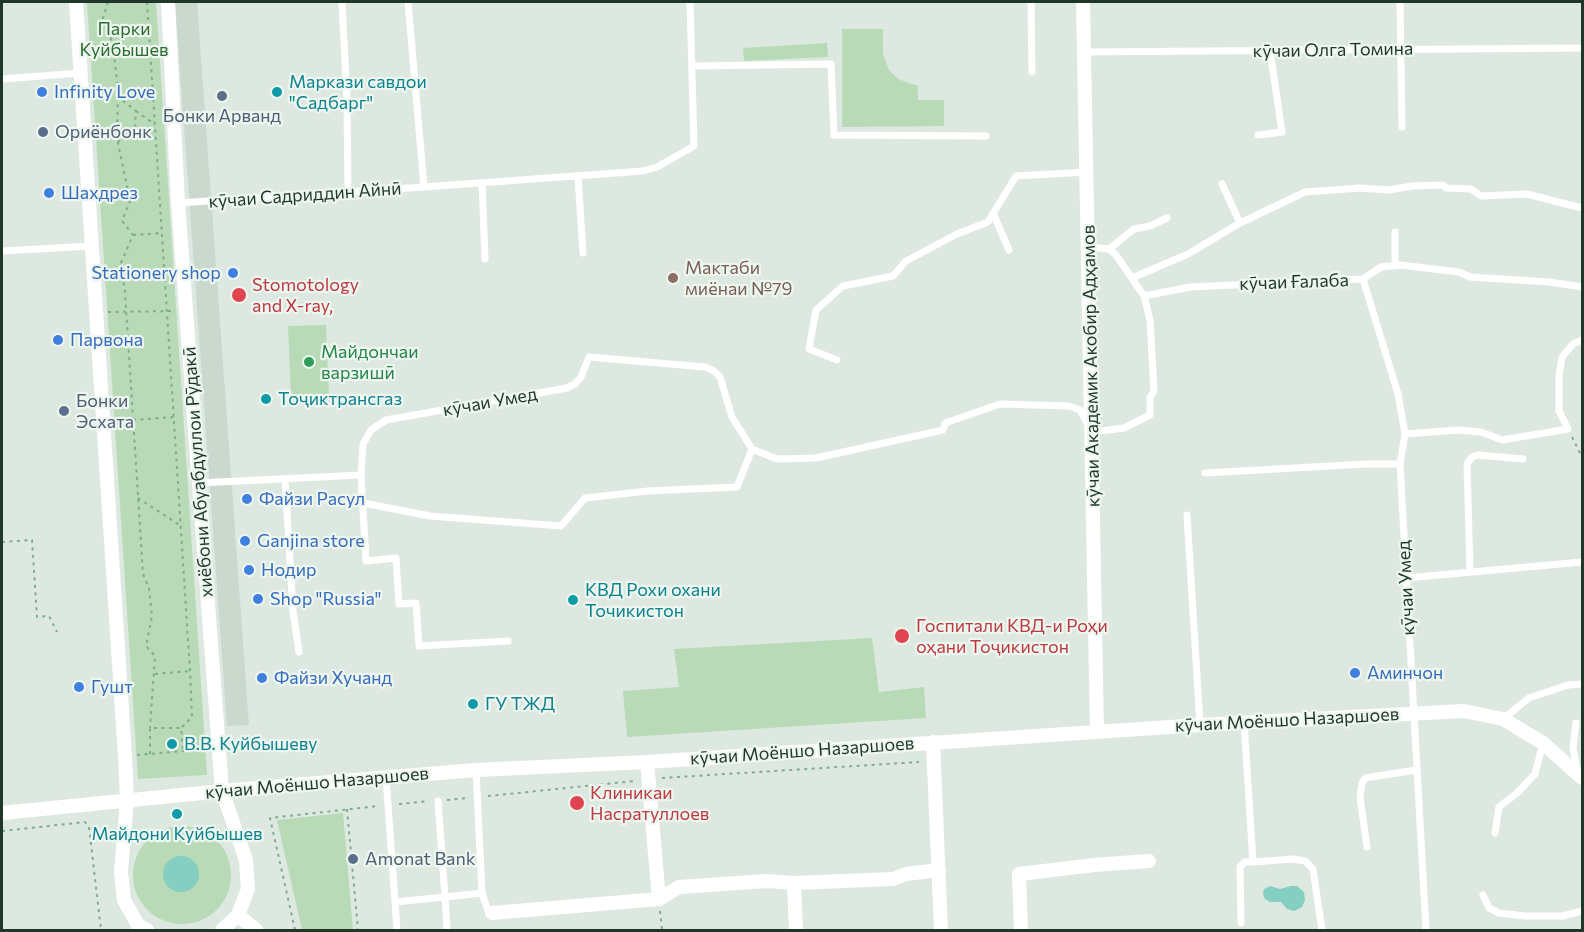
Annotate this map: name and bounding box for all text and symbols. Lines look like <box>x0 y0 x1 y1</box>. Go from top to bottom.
park label: Парки Куйбышев <box>79 18 169 60</box>
street label: кӯчаи Олга Томина <box>1252 38 1414 62</box>
place label: Маркази савдои "Садбарг" <box>289 71 427 113</box>
place label: Infinity Love <box>54 81 155 103</box>
marker: Infinity Love <box>35 85 49 99</box>
marker: Маркази савдои "Садбарг" <box>270 85 284 99</box>
marker: Бонки Арванд <box>215 89 229 103</box>
place label: Бонки Арванд <box>163 105 281 127</box>
place label: Ориёнбонк <box>55 121 152 143</box>
marker: Ориёнбонк <box>36 125 50 139</box>
street label: кӯчаи Садриддин Айнӣ <box>208 177 402 213</box>
place label: Шахдрез <box>61 182 138 204</box>
marker: Шахдрез <box>42 186 56 200</box>
street label: кӯчаи Академик Акобир Адҳамов <box>1078 225 1104 507</box>
place label: Мактаби миёнаи №79 <box>685 257 792 300</box>
place label: Stationery shop <box>91 262 221 284</box>
marker: Stationery shop <box>226 266 240 280</box>
street label: кӯчаи Ғалаба <box>1239 269 1349 295</box>
marker: Мактаби миёнаи №79 <box>666 271 680 285</box>
place label: Stomotology and X-ray, <box>252 274 359 316</box>
marker: Stomotology and X-ray, <box>230 286 248 304</box>
place label: Парвона <box>70 329 143 351</box>
marker: Парвона <box>51 333 65 347</box>
place label: Майдончаи варзишӣ <box>321 341 418 384</box>
street label: хиёбони Абуабдуллои Рӯдакӣ <box>178 346 218 598</box>
marker: Майдончаи варзишӣ <box>302 355 316 369</box>
street label: кӯчаи Умед <box>441 383 539 421</box>
place label: Тоҷиктрансгаз <box>278 388 402 410</box>
place label: Бонки Эсхата <box>76 390 134 432</box>
marker: Тоҷиктрансгаз <box>259 392 273 406</box>
marker: Бонки Эсхата <box>57 404 71 418</box>
place label: Файзи Расул <box>259 488 365 510</box>
marker: Файзи Расул <box>240 492 254 506</box>
place label: Ganjina store <box>257 530 365 552</box>
marker: Ganjina store <box>238 534 252 548</box>
street label: кӯчаи Умед <box>1393 540 1419 636</box>
place label: Нодир <box>261 559 316 581</box>
marker: Нодир <box>242 563 256 577</box>
place label: КВД Рохи охани Точикистон <box>585 579 721 622</box>
place label: Shop "Russia" <box>270 588 382 610</box>
marker: Shop "Russia" <box>251 592 265 606</box>
marker: КВД Рохи охани Точикистон <box>566 593 580 607</box>
place label: Госпитали КВД-и Роҳи оҳани Тоҷикистон <box>916 615 1108 658</box>
marker: Госпитали КВД-и Роҳи оҳани Тоҷикистон <box>893 627 911 645</box>
place label: Аминчон <box>1367 662 1443 684</box>
marker: Аминчон <box>1348 666 1362 680</box>
place label: Файзи Хучанд <box>274 667 392 689</box>
marker: Файзи Хучанд <box>255 671 269 685</box>
place label: Гушт <box>91 676 133 698</box>
marker: Гушт <box>72 680 86 694</box>
place label: ГУ ТЖД <box>485 693 555 715</box>
marker: ГУ ТЖД <box>466 697 480 711</box>
street label: кӯчаи Моёншо Назаршоев <box>1174 703 1400 737</box>
street label: кӯчаи Моёншо Назаршоев <box>689 732 915 770</box>
place label: В.В. Куйбышеву <box>184 733 318 755</box>
marker: В.В. Куйбышеву <box>165 737 179 751</box>
street label: кӯчаи Моёншо Назаршоев <box>204 762 430 804</box>
place label: Клиникаи Насратуллоев <box>590 782 709 824</box>
marker: Клиникаи Насратуллоев <box>568 794 586 812</box>
marker: Майдони Куйбышев <box>170 807 184 821</box>
place label: Майдони Куйбышев <box>91 823 263 845</box>
place label: Amonat Bank <box>365 848 476 870</box>
marker: Amonat Bank <box>346 852 360 866</box>

